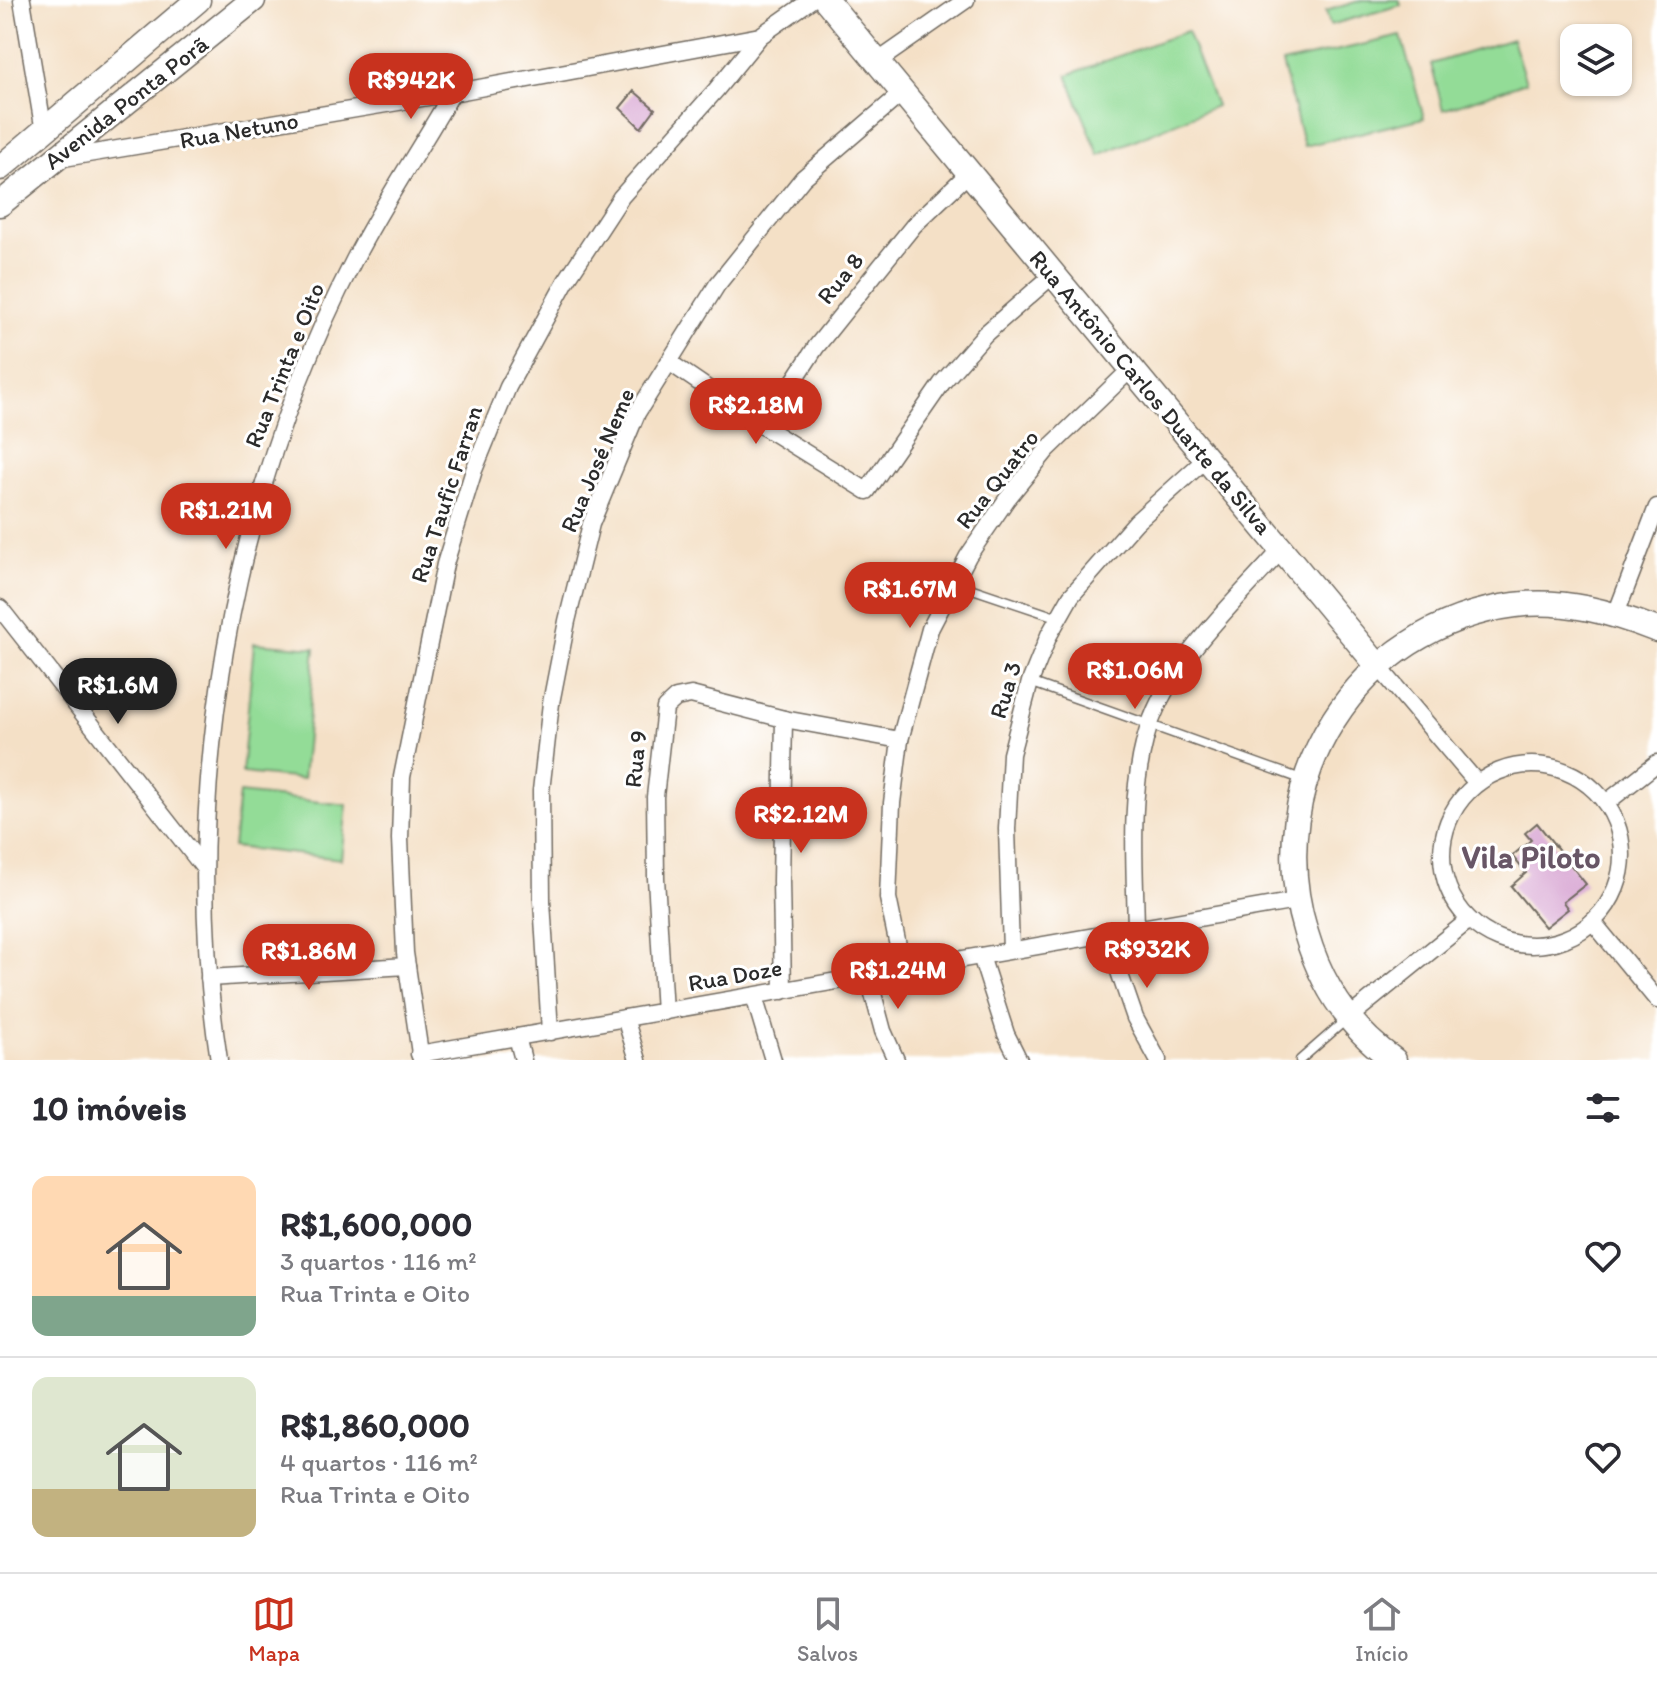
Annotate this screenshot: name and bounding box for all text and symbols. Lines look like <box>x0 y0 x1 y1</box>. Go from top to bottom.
map controls <box>1560 24 1632 96</box>
button: layers <box>1560 24 1632 96</box>
street label: Avenida Ponta Porã <box>38 29 214 175</box>
pin: R$942K <box>346 53 476 121</box>
text: R$942K <box>367 63 455 95</box>
street label: Rua Netuno <box>177 105 301 155</box>
street label: Rua Antônio Carlos Duarte da Silva <box>1023 244 1279 540</box>
street label: Rua 8 <box>810 246 870 310</box>
street label: Rua Trinta e Oito <box>238 278 330 452</box>
pin: R$2.18M <box>682 378 830 446</box>
street label: Rua José Neme <box>554 383 640 537</box>
text: R$2.18M <box>708 388 804 420</box>
street label: Rua Taufic Farran <box>404 401 488 586</box>
street label: Rua Quatro <box>949 423 1045 535</box>
pin: R$1.21M <box>152 483 300 551</box>
text: R$1.21M <box>179 493 273 525</box>
pin: R$1.67M <box>836 562 984 630</box>
text: R$1.67M <box>863 572 957 604</box>
pin: R$1.06M <box>1061 643 1209 711</box>
text: R$1.06M <box>1086 653 1184 685</box>
pin: R$1.6M <box>53 658 183 726</box>
street label: Rua 3 <box>983 658 1027 722</box>
text: R$1.6M <box>77 668 159 700</box>
street label: Rua 9 <box>618 729 652 789</box>
pin: R$2.12M <box>727 787 875 855</box>
text: R$2.12M <box>753 797 849 829</box>
district label: Vila Piloto <box>1461 838 1601 876</box>
pin: R$932K <box>1082 922 1212 990</box>
pin: R$1.86M <box>235 924 383 992</box>
text: R$932K <box>1104 932 1190 964</box>
text: R$1.86M <box>261 934 357 966</box>
pin: R$1.24M <box>824 943 972 1011</box>
street label: Rua Doze <box>686 952 784 998</box>
text: R$1.24M <box>849 953 947 985</box>
icon: filters <box>1581 1086 1625 1130</box>
text: 10 imóveis <box>32 1088 187 1129</box>
text: R$1,600,000 <box>280 1204 472 1245</box>
icon: home <box>96 1208 192 1304</box>
icon: heart <box>1581 1234 1625 1278</box>
text: 3 quartos · 116 m² <box>280 1245 477 1277</box>
text: Rua Trinta e Oito <box>280 1277 470 1309</box>
text: R$1,860,000 <box>280 1405 470 1446</box>
icon: home <box>96 1409 192 1505</box>
icon: heart <box>1581 1435 1625 1479</box>
text: 4 quartos · 116 m² <box>280 1446 478 1478</box>
text: Rua Trinta e Oito <box>280 1478 470 1510</box>
tab: Mapa <box>249 1592 300 1667</box>
tab: Salvos <box>797 1592 858 1667</box>
tab: Início <box>1355 1592 1408 1667</box>

